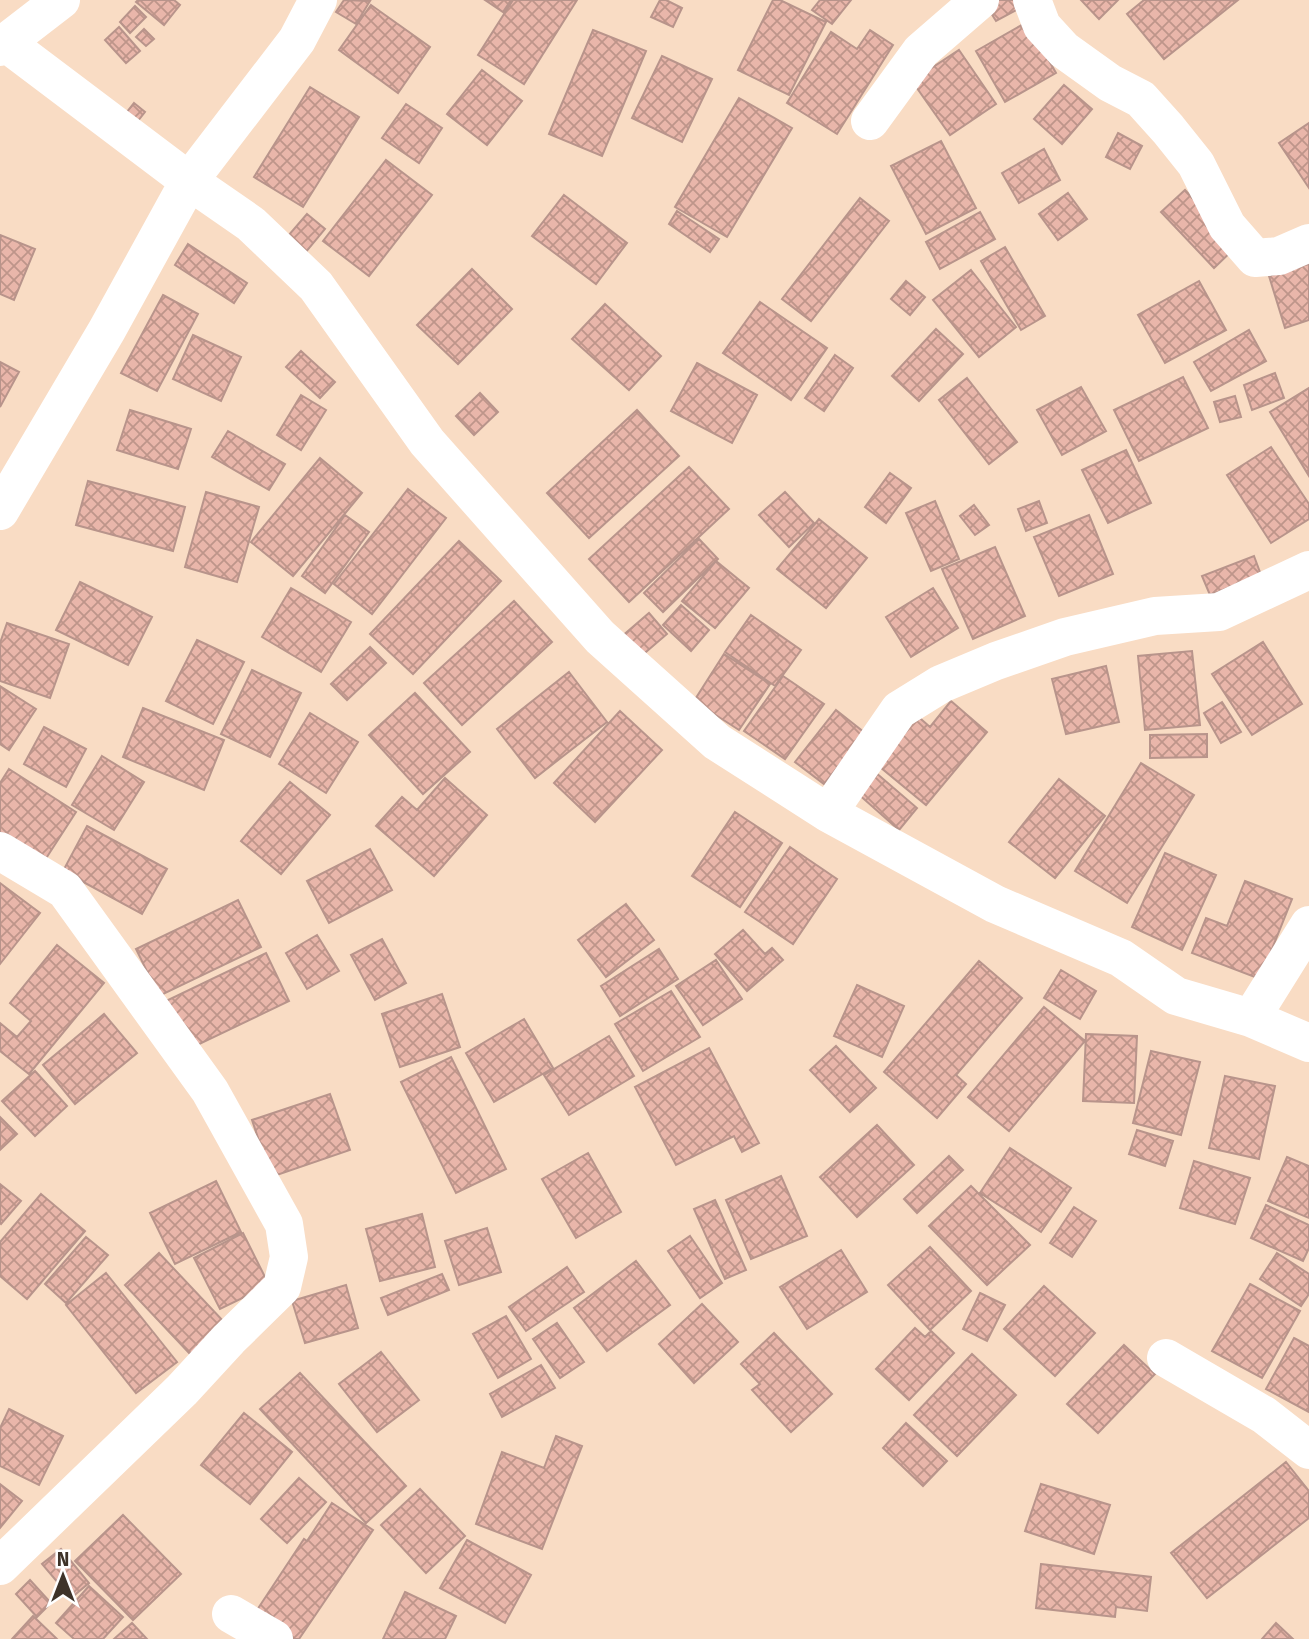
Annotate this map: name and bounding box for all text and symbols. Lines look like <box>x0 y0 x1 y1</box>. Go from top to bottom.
north arrow <box>28 1541 98 1611</box>
text: N <box>57 1548 69 1571</box>

